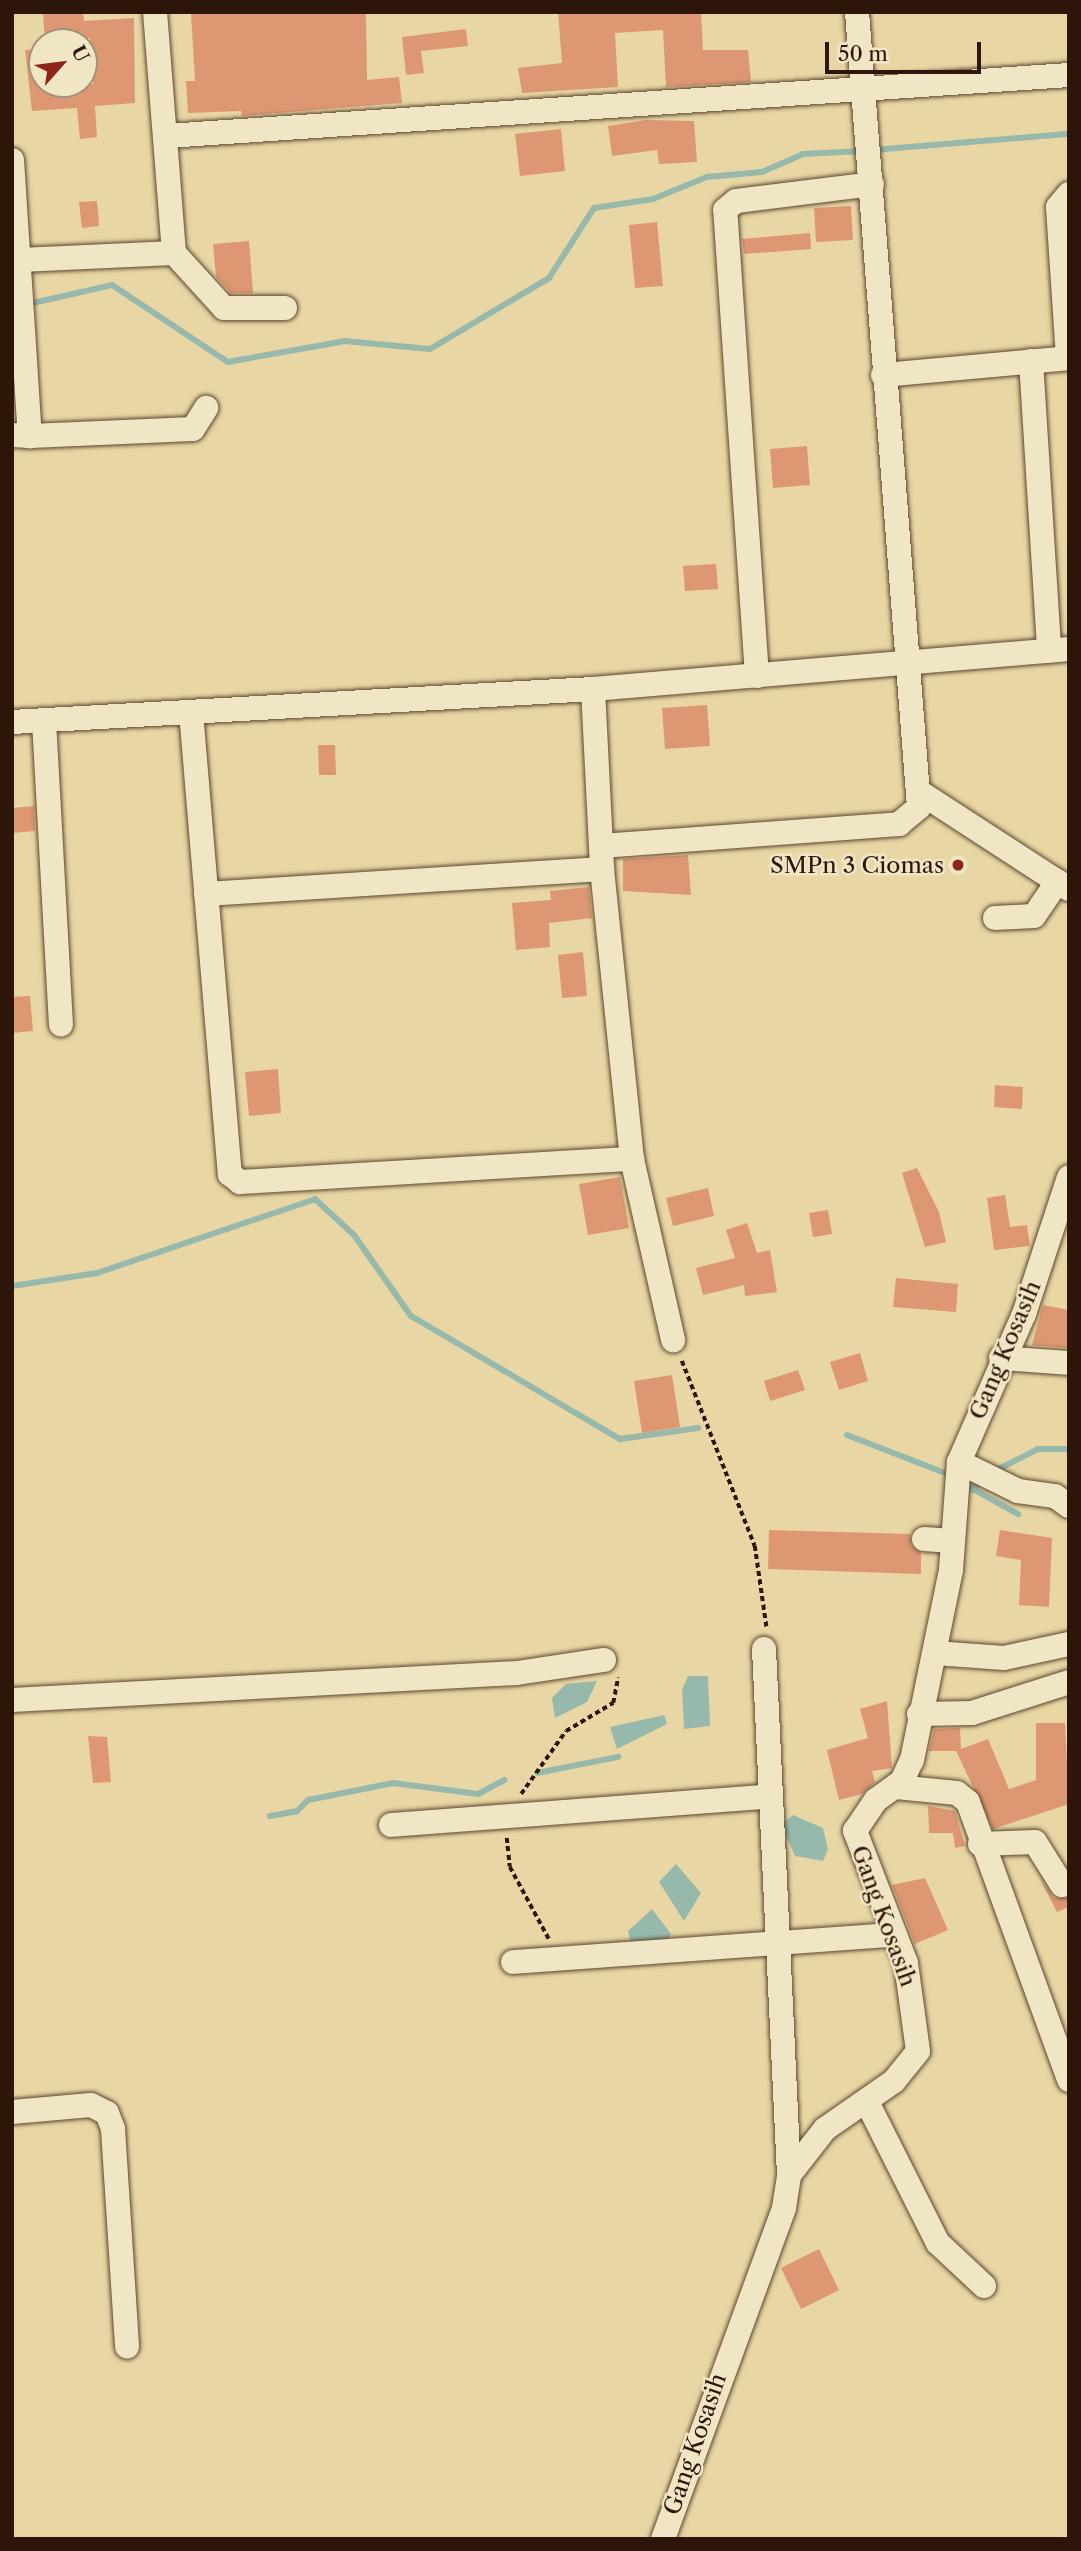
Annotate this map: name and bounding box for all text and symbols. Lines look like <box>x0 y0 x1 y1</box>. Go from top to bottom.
north arrow <box>28 28 98 98</box>
scale bar <box>829 28 985 72</box>
text: 50 m <box>838 41 888 66</box>
text: U <box>66 42 94 66</box>
place label: SMPn 3 Ciomas <box>770 851 944 879</box>
marker: SMPn 3 Ciomas <box>950 857 966 873</box>
street label: Gang Kosasih <box>963 1276 1047 1424</box>
street label: Gang Kosasih <box>846 1842 922 1990</box>
street label: Gang Kosasih <box>658 2369 732 2519</box>

